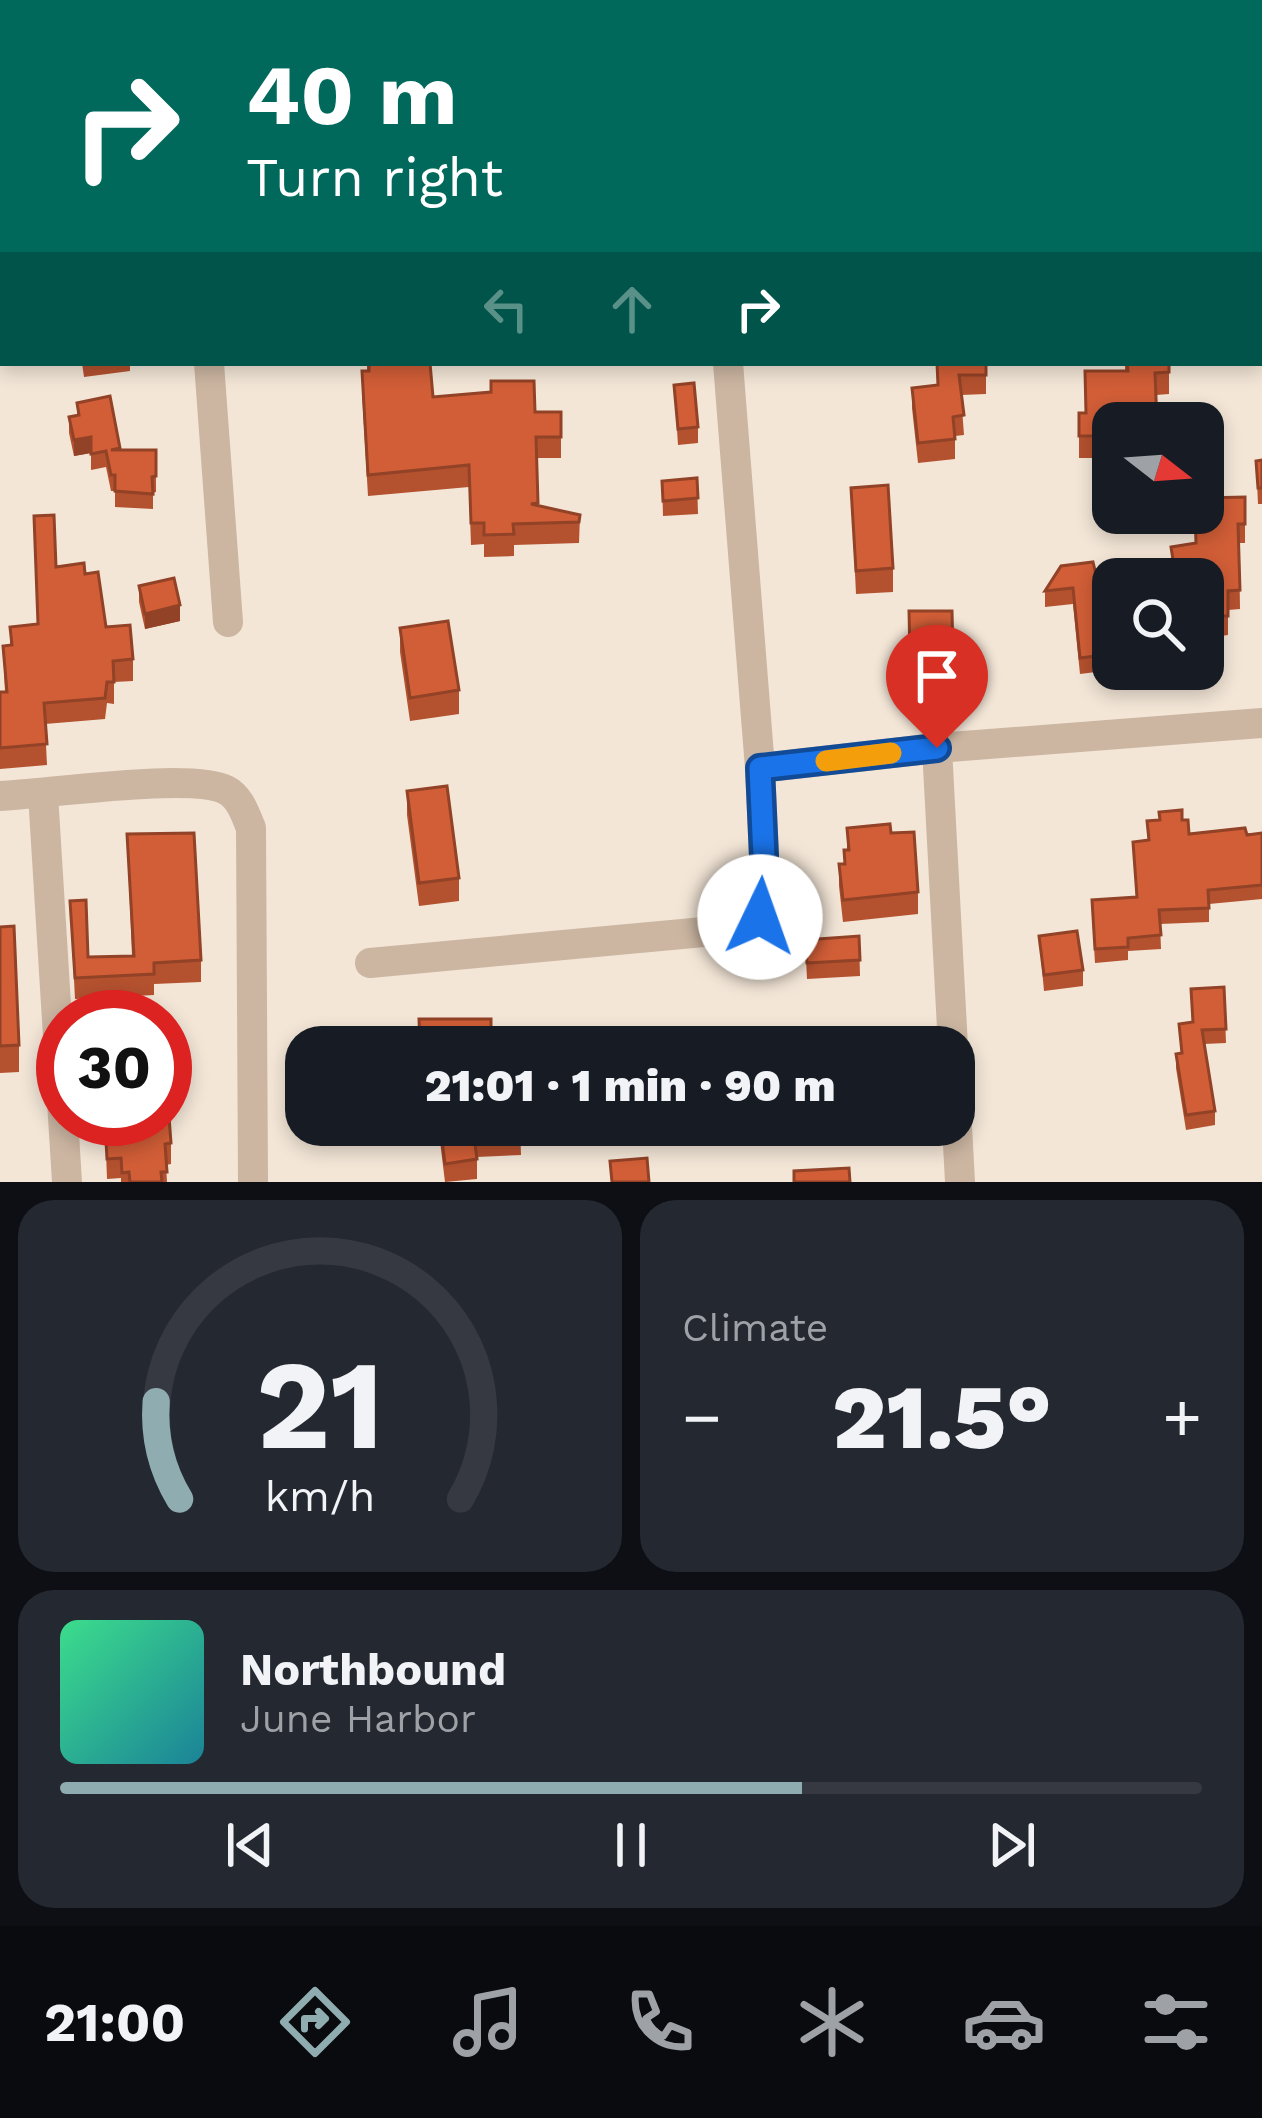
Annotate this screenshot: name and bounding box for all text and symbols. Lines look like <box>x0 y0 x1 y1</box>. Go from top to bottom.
text: 40 m <box>246 46 457 144</box>
icon: right <box>48 48 204 204</box>
text: Turn right <box>246 146 503 209</box>
icon: left <box>473 276 539 342</box>
icon: ahead <box>599 276 665 342</box>
icon: right <box>725 276 791 342</box>
north arrow <box>1092 402 1224 534</box>
map controls <box>1092 402 1224 690</box>
button: search <box>1092 558 1224 690</box>
pin <box>886 625 988 748</box>
icon: arrive <box>904 643 970 709</box>
position arrow <box>697 854 823 980</box>
speed limit sign: 30 <box>36 990 192 1146</box>
text: 21:01 · 1 min · 90 m <box>424 1059 836 1112</box>
text: Climate <box>682 1305 828 1350</box>
text: 21 <box>256 1332 384 1478</box>
text: 21.5° <box>832 1364 1052 1470</box>
text: − <box>682 1379 722 1456</box>
text: + <box>1162 1379 1202 1456</box>
text: km/h <box>265 1471 375 1521</box>
text: Northbound <box>240 1643 506 1696</box>
text: June Harbor <box>240 1696 476 1741</box>
icon: previous <box>217 1812 283 1878</box>
icon: pause <box>598 1812 664 1878</box>
icon: next <box>979 1812 1045 1878</box>
icon: directions <box>273 1980 357 2064</box>
icon: music <box>446 1980 530 2064</box>
icon: phone <box>618 1980 702 2064</box>
icon: climate <box>790 1980 874 2064</box>
icon: car <box>962 1980 1046 2064</box>
icon: filters <box>1134 1980 1218 2064</box>
text: 21:00 <box>44 1991 185 2054</box>

